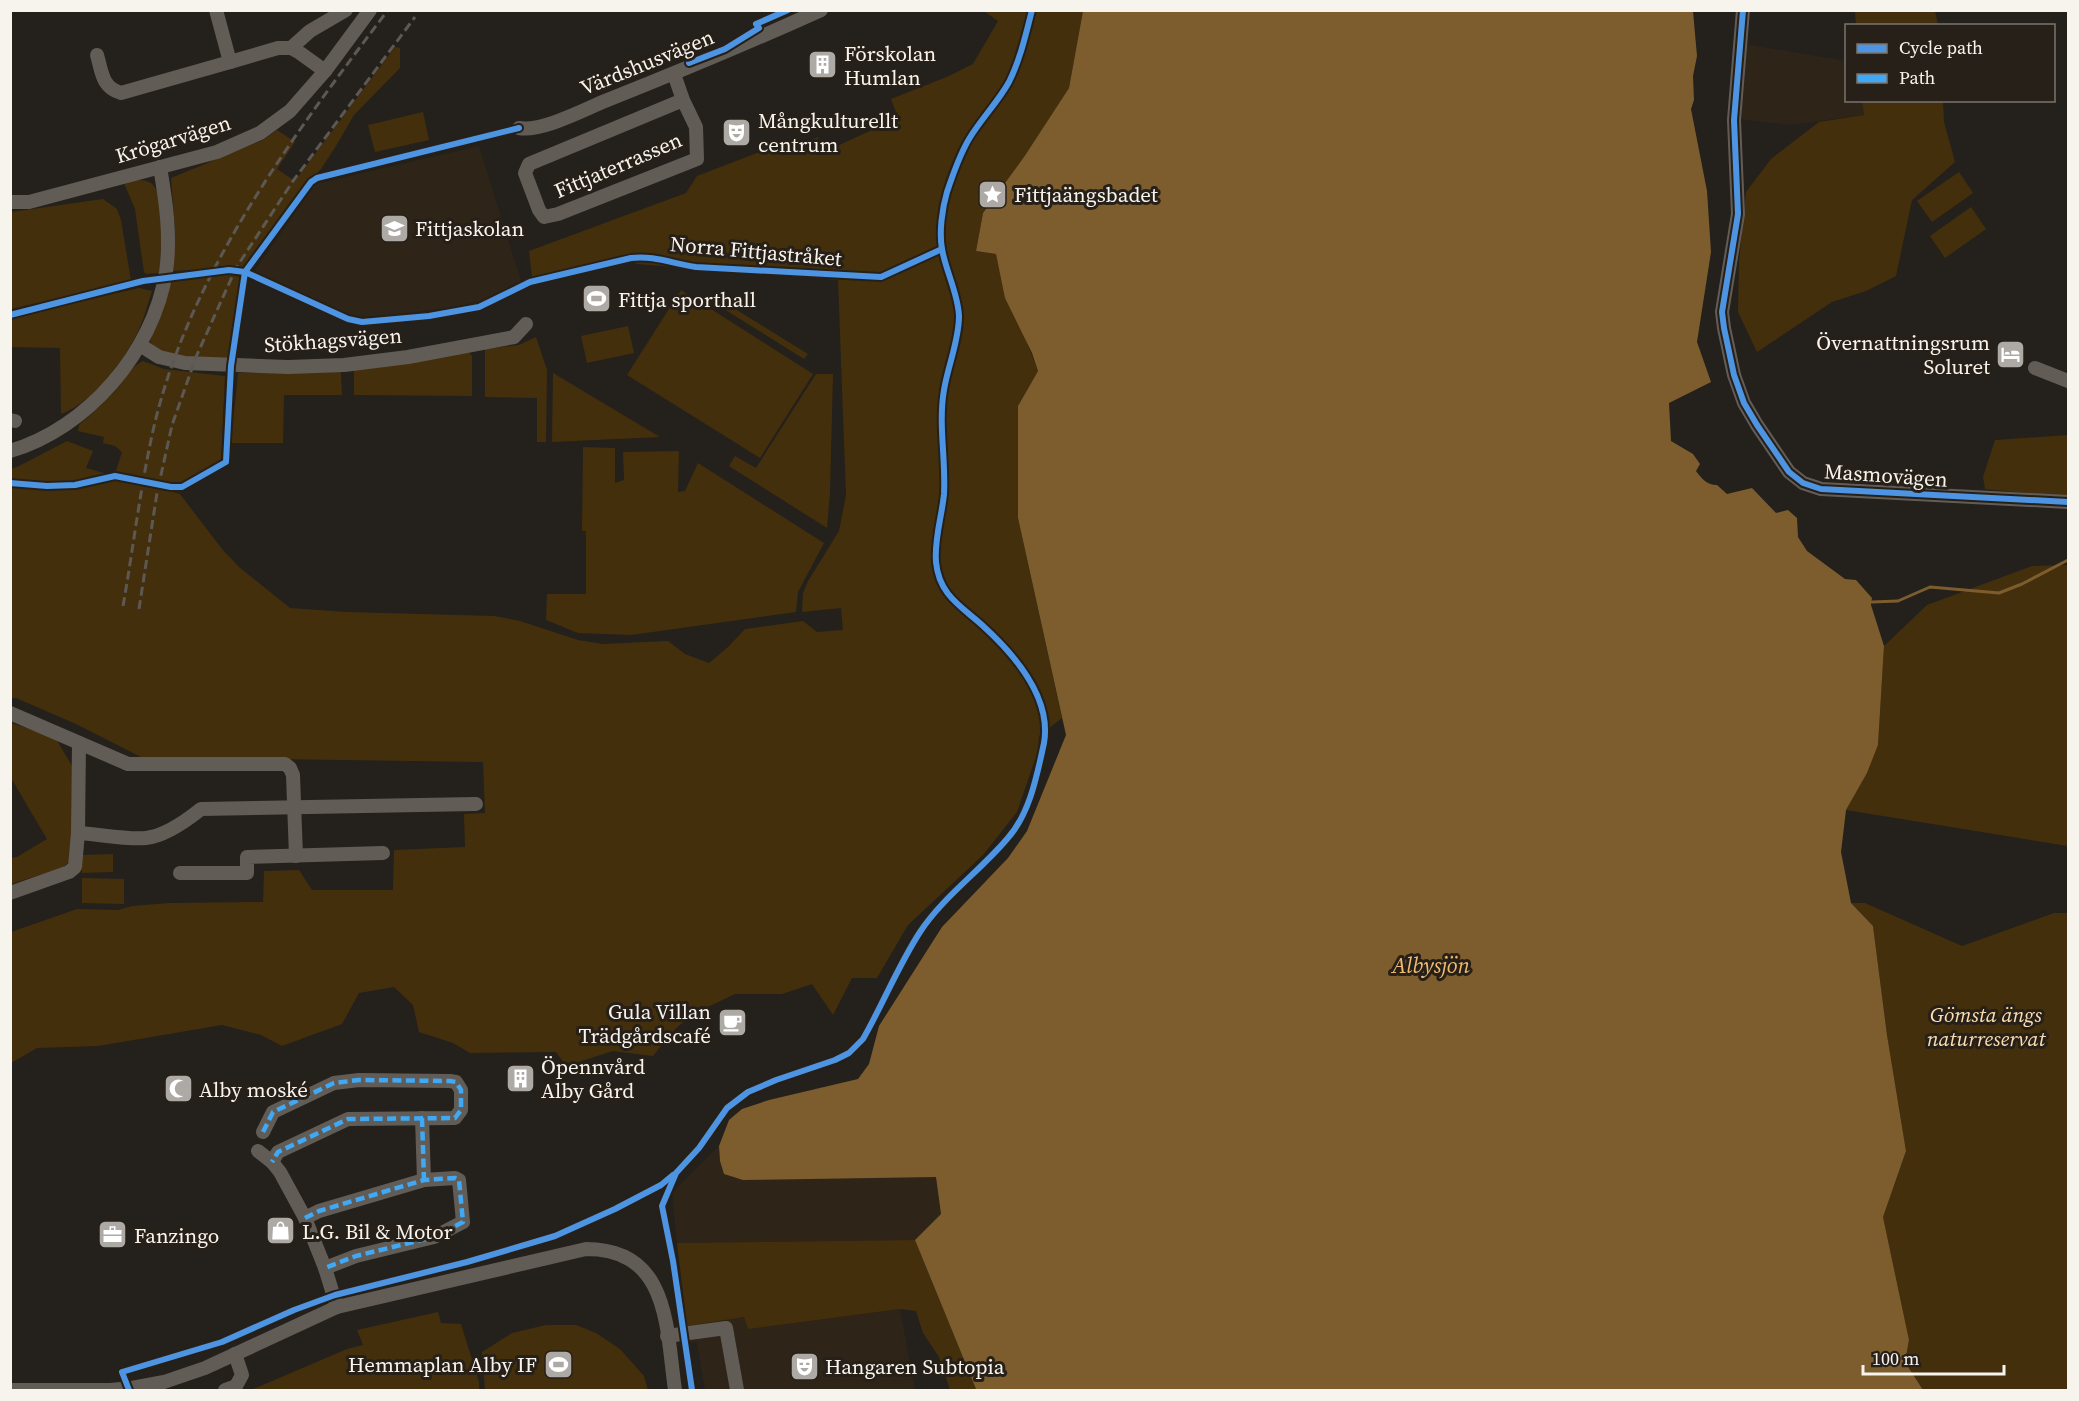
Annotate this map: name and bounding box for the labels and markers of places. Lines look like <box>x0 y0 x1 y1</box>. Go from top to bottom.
place label: Förskolan Humlan <box>844 39 936 92</box>
building icon: Förskolan Humlan <box>807 49 839 81</box>
place label: Mångkulturellt centrum <box>758 106 898 159</box>
theatre icon: Mångkulturellt centrum <box>721 116 753 148</box>
place icon: Fittjaängsbadet <box>977 178 1009 210</box>
place label: Fittjaängsbadet <box>1014 180 1158 209</box>
school or university icon: Fittjaskolan <box>378 212 410 244</box>
place label: Fittjaskolan <box>415 214 524 243</box>
sports icon: Fittja sporthall <box>581 283 613 315</box>
place label: Fittja sporthall <box>618 285 756 314</box>
place label: Övernattningsrum Soluret <box>1816 328 1990 381</box>
hotel icon: Övernattningsrum Soluret <box>1995 338 2027 370</box>
place label: Gula Villan Trädgårdscafé <box>578 997 711 1050</box>
cafe icon: Gula Villan Trädgårdscafé <box>716 1007 748 1039</box>
place label: Öpennvård Alby Gård <box>541 1052 645 1105</box>
building icon: Öpennvård Alby Gård <box>504 1062 536 1094</box>
mosque icon: Alby moské <box>162 1073 194 1105</box>
place label: Alby moské <box>199 1075 308 1104</box>
shop icon: L.G. Bil & Motor <box>265 1215 297 1247</box>
place label: L.G. Bil & Motor <box>302 1217 453 1246</box>
office icon: Fanzingo <box>97 1219 129 1251</box>
place label: Fanzingo <box>134 1221 219 1250</box>
sports icon: Hemmaplan Alby IF <box>542 1348 574 1380</box>
place label: Hemmaplan Alby IF <box>348 1350 537 1379</box>
theatre icon: Hangaren Subtopia <box>788 1350 820 1382</box>
place label: Hangaren Subtopia <box>825 1352 1005 1381</box>

